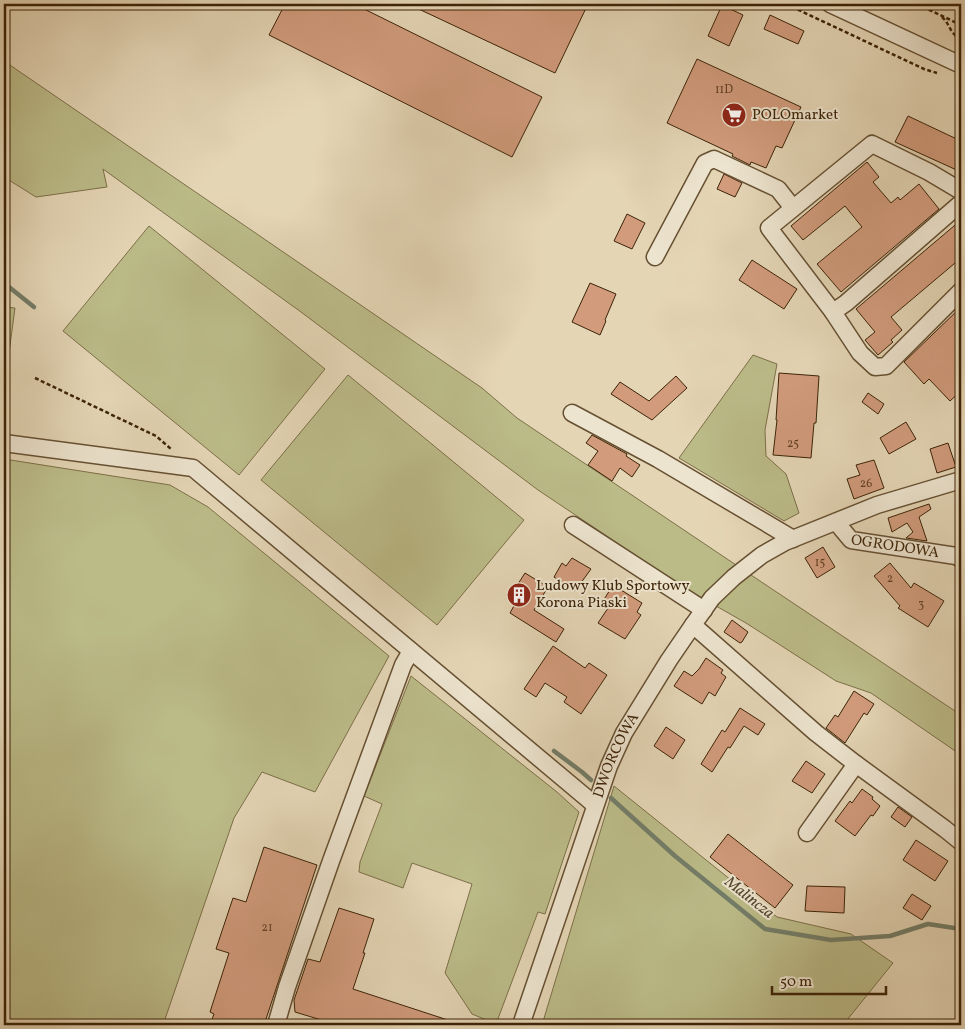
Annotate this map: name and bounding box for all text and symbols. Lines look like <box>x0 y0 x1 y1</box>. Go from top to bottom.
house number: 11D <box>715 82 733 98</box>
supermarket icon: POLOmarket <box>721 102 747 128</box>
place label: POLOmarket <box>752 105 838 126</box>
house number: 25 <box>787 436 799 452</box>
house number: 26 <box>860 476 872 492</box>
street label: OGRODOWA <box>849 530 941 564</box>
house number: 15 <box>815 555 825 571</box>
house number: 2 <box>887 571 893 587</box>
place label: Ludowy Klub Sportowy Korona Piaski <box>536 576 690 614</box>
building icon: Ludowy Klub Sportowy Korona Piaski <box>506 582 532 608</box>
house number: 3 <box>918 597 924 613</box>
street label: DWORCOWA <box>588 709 645 801</box>
water label: Malincza <box>719 871 779 925</box>
house number: 21 <box>261 920 273 936</box>
scale bar <box>772 964 886 996</box>
text: 50 m <box>780 972 812 993</box>

